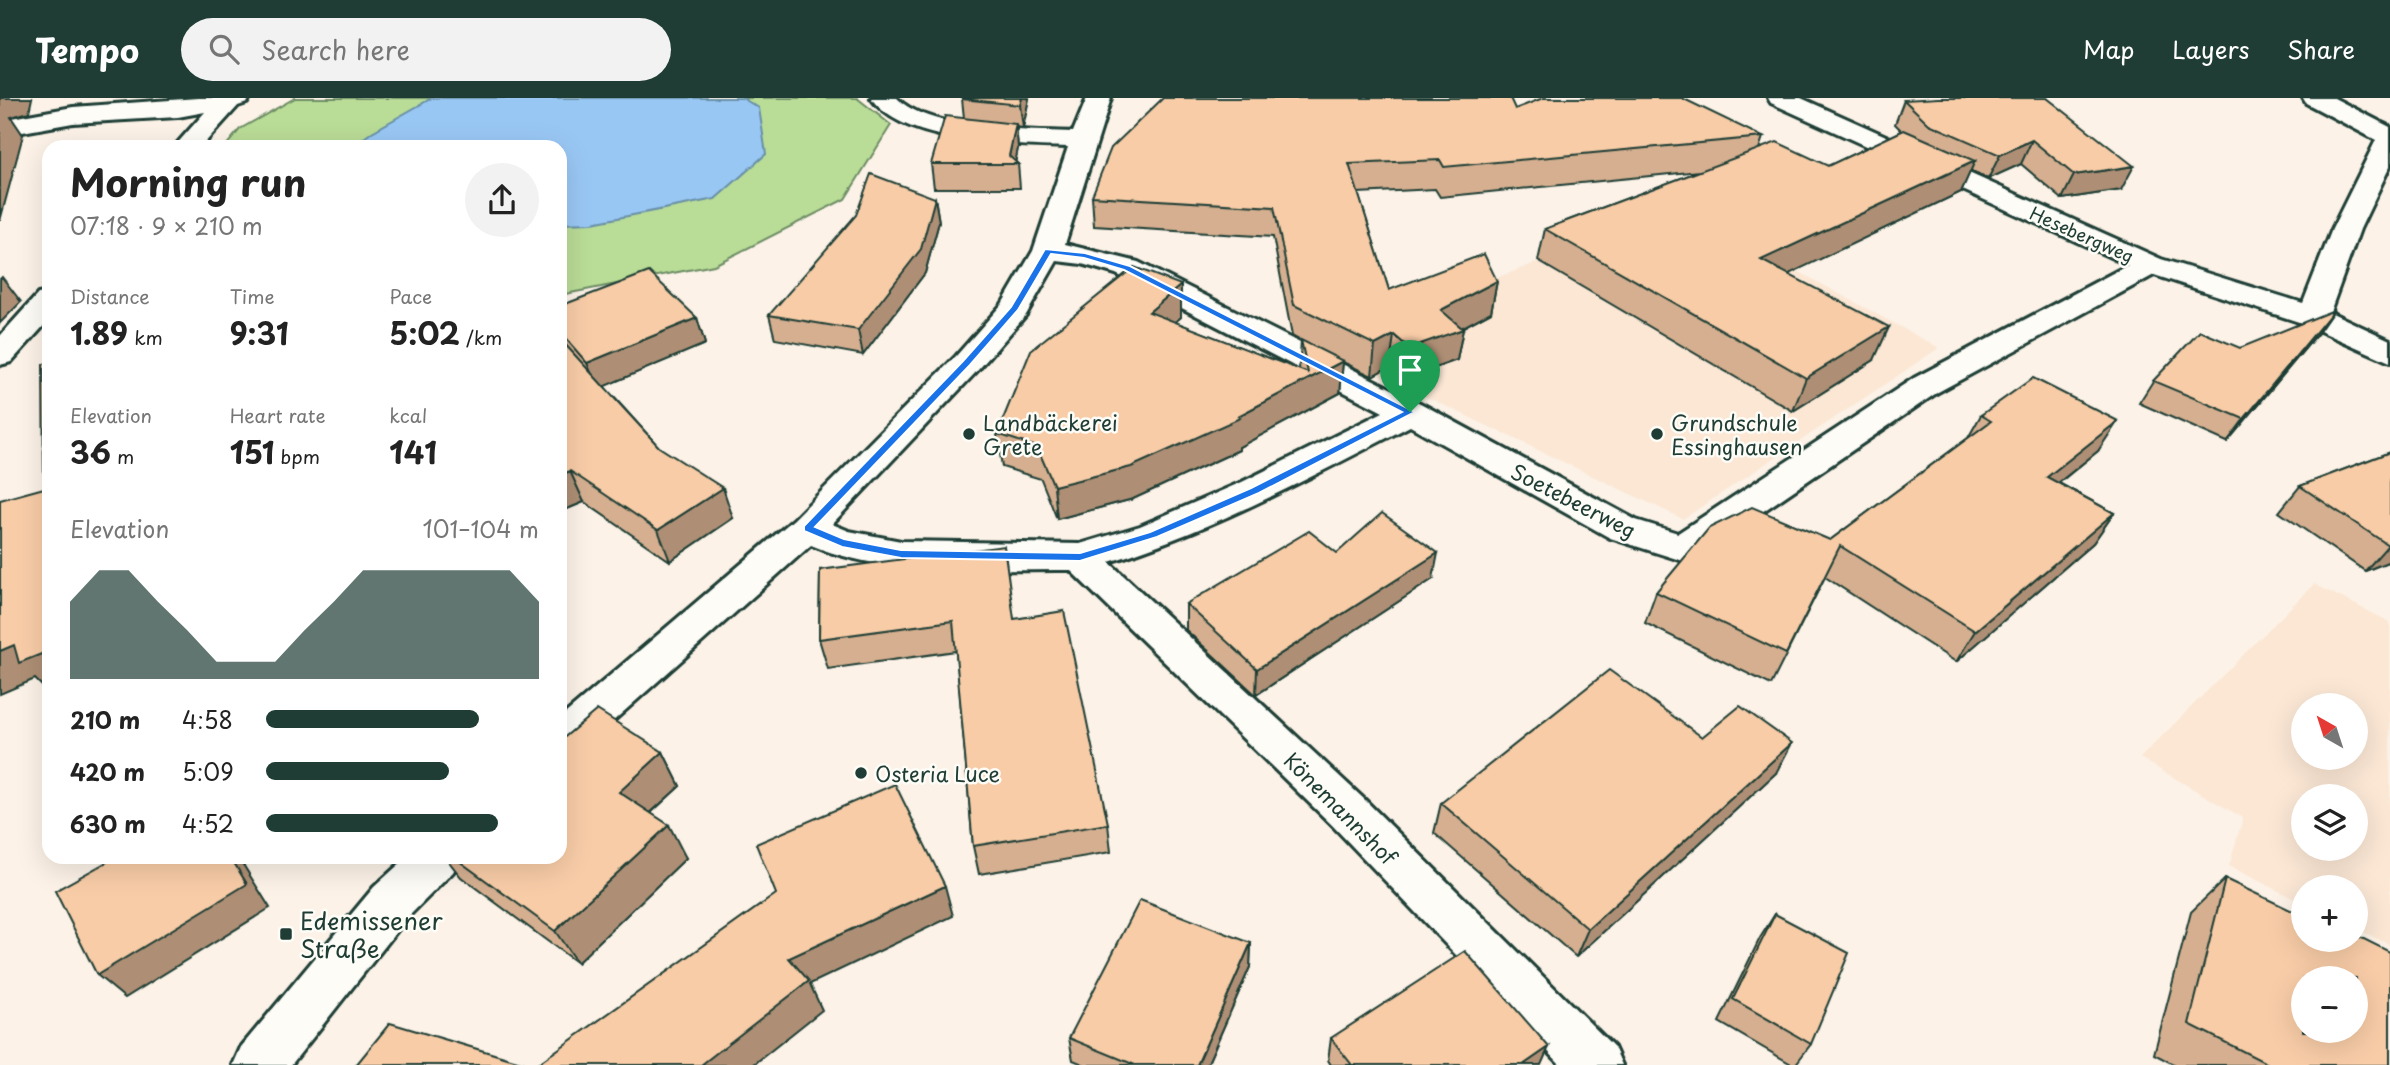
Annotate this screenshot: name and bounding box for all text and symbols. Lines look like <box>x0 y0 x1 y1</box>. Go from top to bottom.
search box <box>181 18 671 81</box>
text: Tempo <box>35 24 139 74</box>
icon: search <box>205 30 243 68</box>
text: Search here <box>261 30 410 69</box>
text: Map <box>2083 31 2134 67</box>
text: Layers <box>2172 31 2249 67</box>
text: Share <box>2287 31 2355 67</box>
text: Morning run <box>70 153 306 210</box>
button: share <box>465 163 539 237</box>
street label: Hesebergweg <box>2025 199 2139 269</box>
text: 07:18 · 9 × 210 m <box>70 208 263 243</box>
text: Distance <box>70 282 150 310</box>
text: Time <box>230 282 275 310</box>
text: Pace <box>389 282 432 310</box>
text: 1.89 <box>70 310 128 355</box>
text: 9:31 <box>230 310 289 355</box>
text: 5:02 <box>389 310 460 355</box>
text: km <box>128 323 163 351</box>
text: /km <box>460 323 502 351</box>
pin <box>1380 340 1440 412</box>
icon: arrive <box>1391 351 1429 389</box>
text: Elevation <box>70 401 152 429</box>
text: Heart rate <box>230 401 326 429</box>
text: kcal <box>389 401 427 429</box>
place label: Landbäckerei Grete <box>983 406 1118 462</box>
place label: Grundschule Essinghausen <box>1671 406 1803 462</box>
marker: Landbäckerei Grete <box>961 426 977 442</box>
marker: Grundschule Essinghausen <box>1649 426 1665 442</box>
text: 36 <box>70 429 111 474</box>
text: 151 <box>230 429 274 474</box>
text: 141 <box>389 429 437 474</box>
text: m <box>111 442 134 470</box>
text: bpm <box>274 442 320 470</box>
street label: Soetebeerweg <box>1506 455 1642 545</box>
text: Elevation <box>70 511 169 546</box>
text: 101–104 m <box>422 511 539 546</box>
north arrow <box>2291 693 2368 770</box>
map controls <box>2291 693 2368 1043</box>
text: 210 m <box>70 702 140 737</box>
text: 4:58 <box>182 702 233 737</box>
street label: Könemannshof <box>1277 744 1406 873</box>
text: 420 m <box>70 754 145 789</box>
text: 5:09 <box>182 754 234 789</box>
place label: Osteria Luce <box>875 757 1000 789</box>
marker: Osteria Luce <box>853 765 869 781</box>
button: layers <box>2291 784 2368 861</box>
text: 630 m <box>70 806 146 841</box>
text: 4:52 <box>182 806 234 841</box>
button: + <box>2291 875 2368 952</box>
place label: Edemissener Straße <box>300 902 443 966</box>
marker: Edemissener Straße <box>278 926 294 942</box>
button: − <box>2291 966 2368 1043</box>

